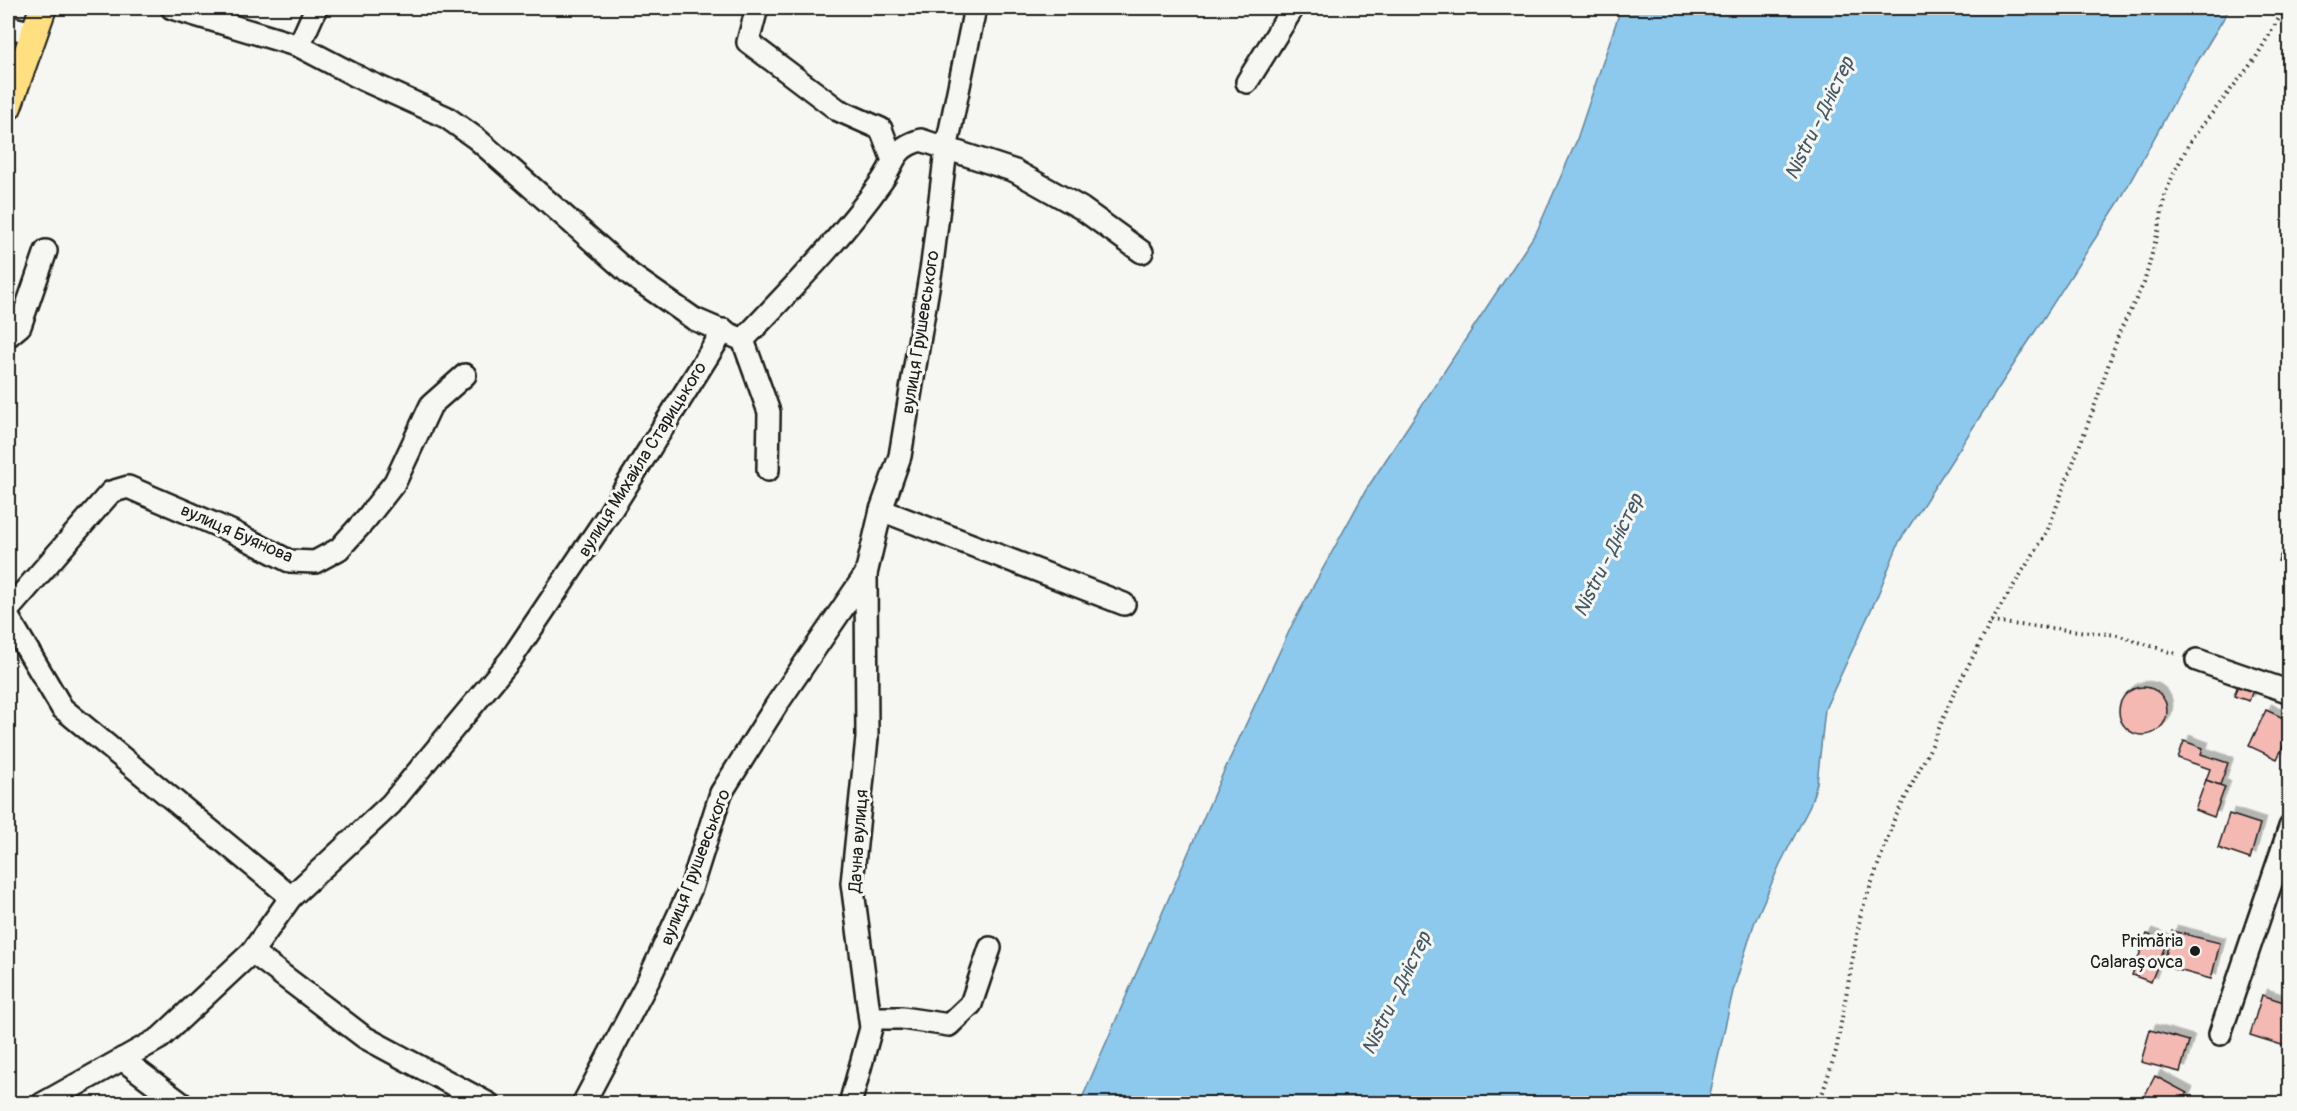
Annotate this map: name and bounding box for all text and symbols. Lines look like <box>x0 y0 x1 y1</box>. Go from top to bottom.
water label: Nistru - Дністер <box>1779 52 1861 184</box>
street label: вулиця Грушевського <box>896 248 945 415</box>
street label: вулиця Михайла Старицького <box>573 357 712 561</box>
water label: Nistru - Дністер <box>1568 489 1650 621</box>
street label: вулиця Буянова <box>177 498 297 568</box>
street label: вулиця Грушевського <box>655 786 736 948</box>
street label: Дачна вулиця <box>843 789 874 894</box>
water label: Nistru - Дністер <box>1356 927 1438 1059</box>
place label: Primăria Calarașovca <box>2090 930 2183 974</box>
marker: Primăria Calarașovca <box>2188 944 2202 958</box>

